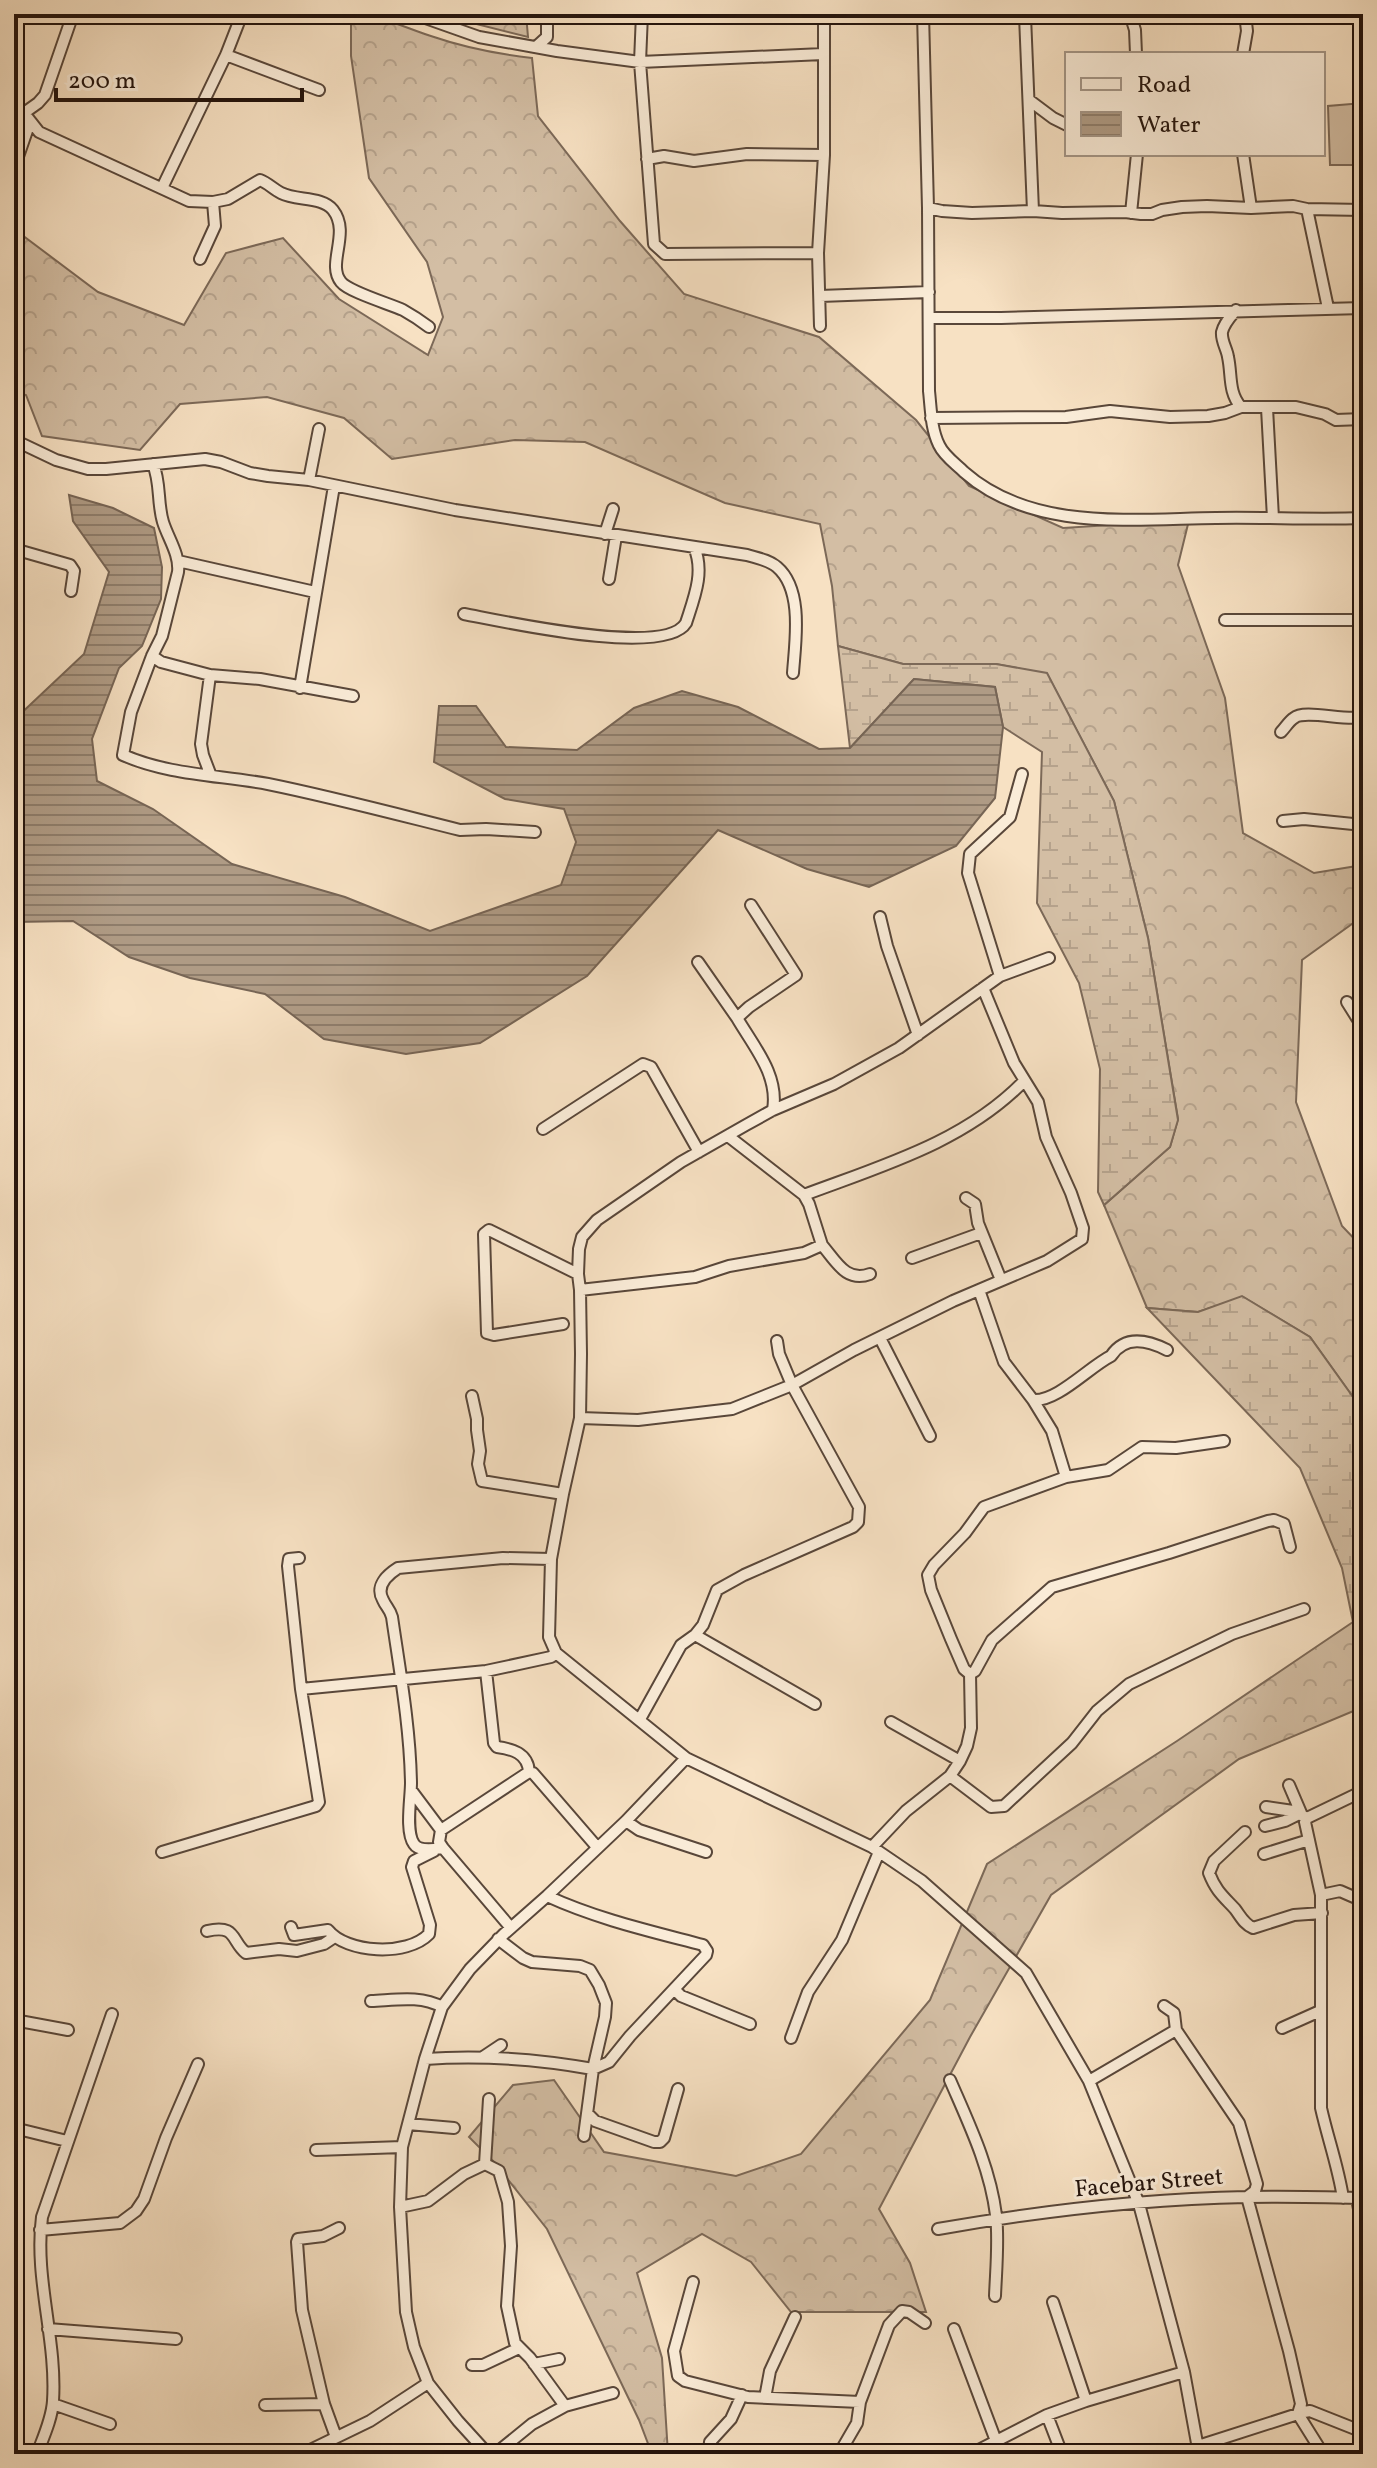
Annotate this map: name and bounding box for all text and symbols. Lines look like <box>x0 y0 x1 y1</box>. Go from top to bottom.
scale bar <box>56 52 302 102</box>
legend <box>1065 52 1325 156</box>
text: 200 m <box>68 65 136 99</box>
text: Road <box>1137 69 1191 103</box>
text: Water <box>1137 109 1201 143</box>
street label: Facebar Street <box>1073 2161 1225 2207</box>

